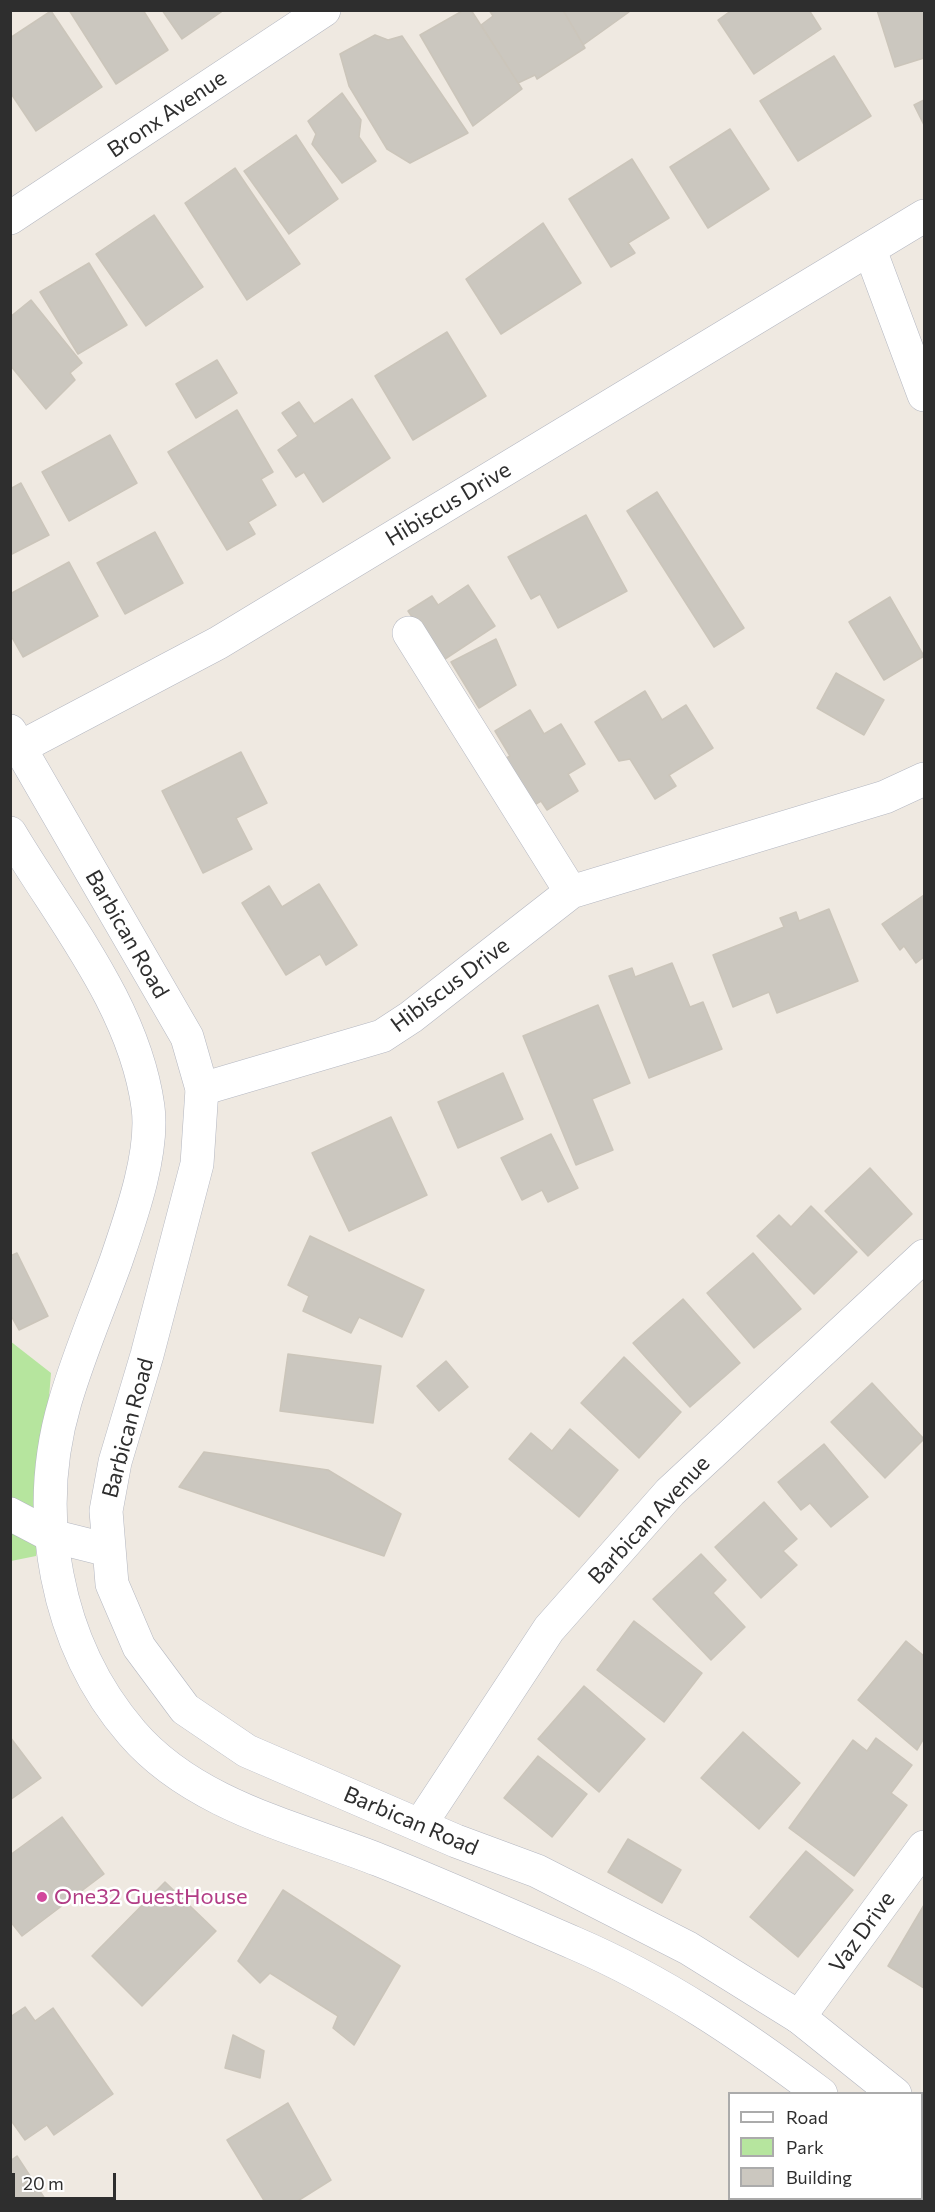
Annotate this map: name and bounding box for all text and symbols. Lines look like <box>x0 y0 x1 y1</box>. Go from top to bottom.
street label: Bronx Avenue <box>103 65 231 163</box>
street label: Hibiscus Drive <box>381 456 515 552</box>
street label: Barbican Road <box>80 865 174 1003</box>
street label: Hibiscus Drive <box>386 932 514 1038</box>
street label: Barbican Road <box>97 1355 159 1501</box>
street label: Barbican Avenue <box>583 1450 715 1590</box>
street label: Barbican Road <box>340 1781 482 1861</box>
place label: One32 GuestHouse <box>54 1884 248 1910</box>
street label: Vaz Drive <box>824 1886 900 1978</box>
marker: One32 GuestHouse <box>35 1890 49 1904</box>
legend <box>728 2092 923 2200</box>
text: Road <box>786 2106 828 2128</box>
text: Park <box>786 2136 824 2158</box>
scale bar <box>15 2161 118 2199</box>
text: Building <box>786 2166 852 2188</box>
text: 20 m <box>23 2172 64 2194</box>

